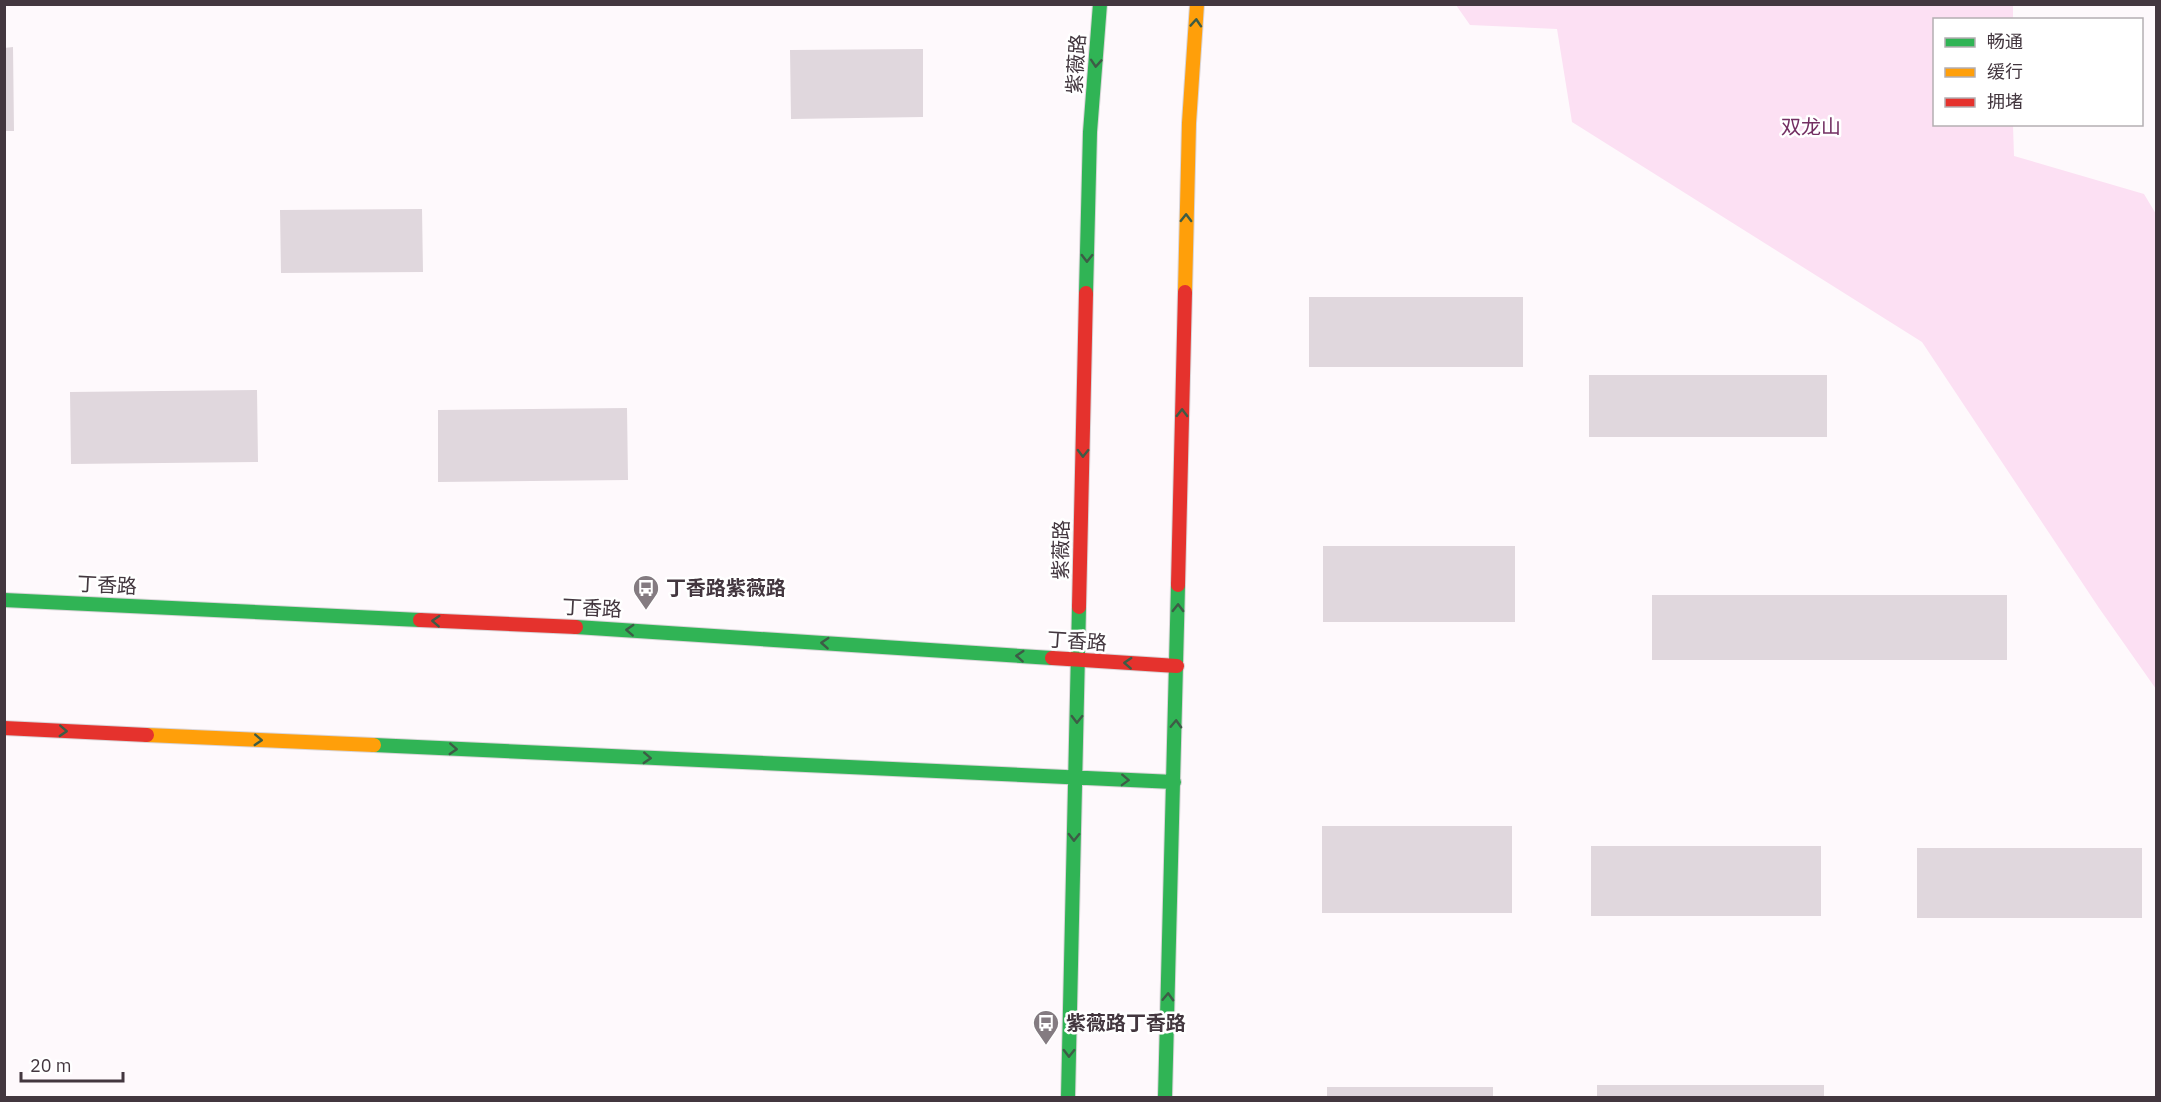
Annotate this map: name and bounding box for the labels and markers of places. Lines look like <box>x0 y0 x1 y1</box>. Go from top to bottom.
bus stop icon: 丁香路紫薇路 <box>631 573 661 611</box>
place label: 丁香路紫薇路 <box>666 574 786 601</box>
bus stop icon: 紫薇路丁香路 <box>1031 1008 1061 1046</box>
place label: 紫薇路丁香路 <box>1066 1009 1186 1036</box>

